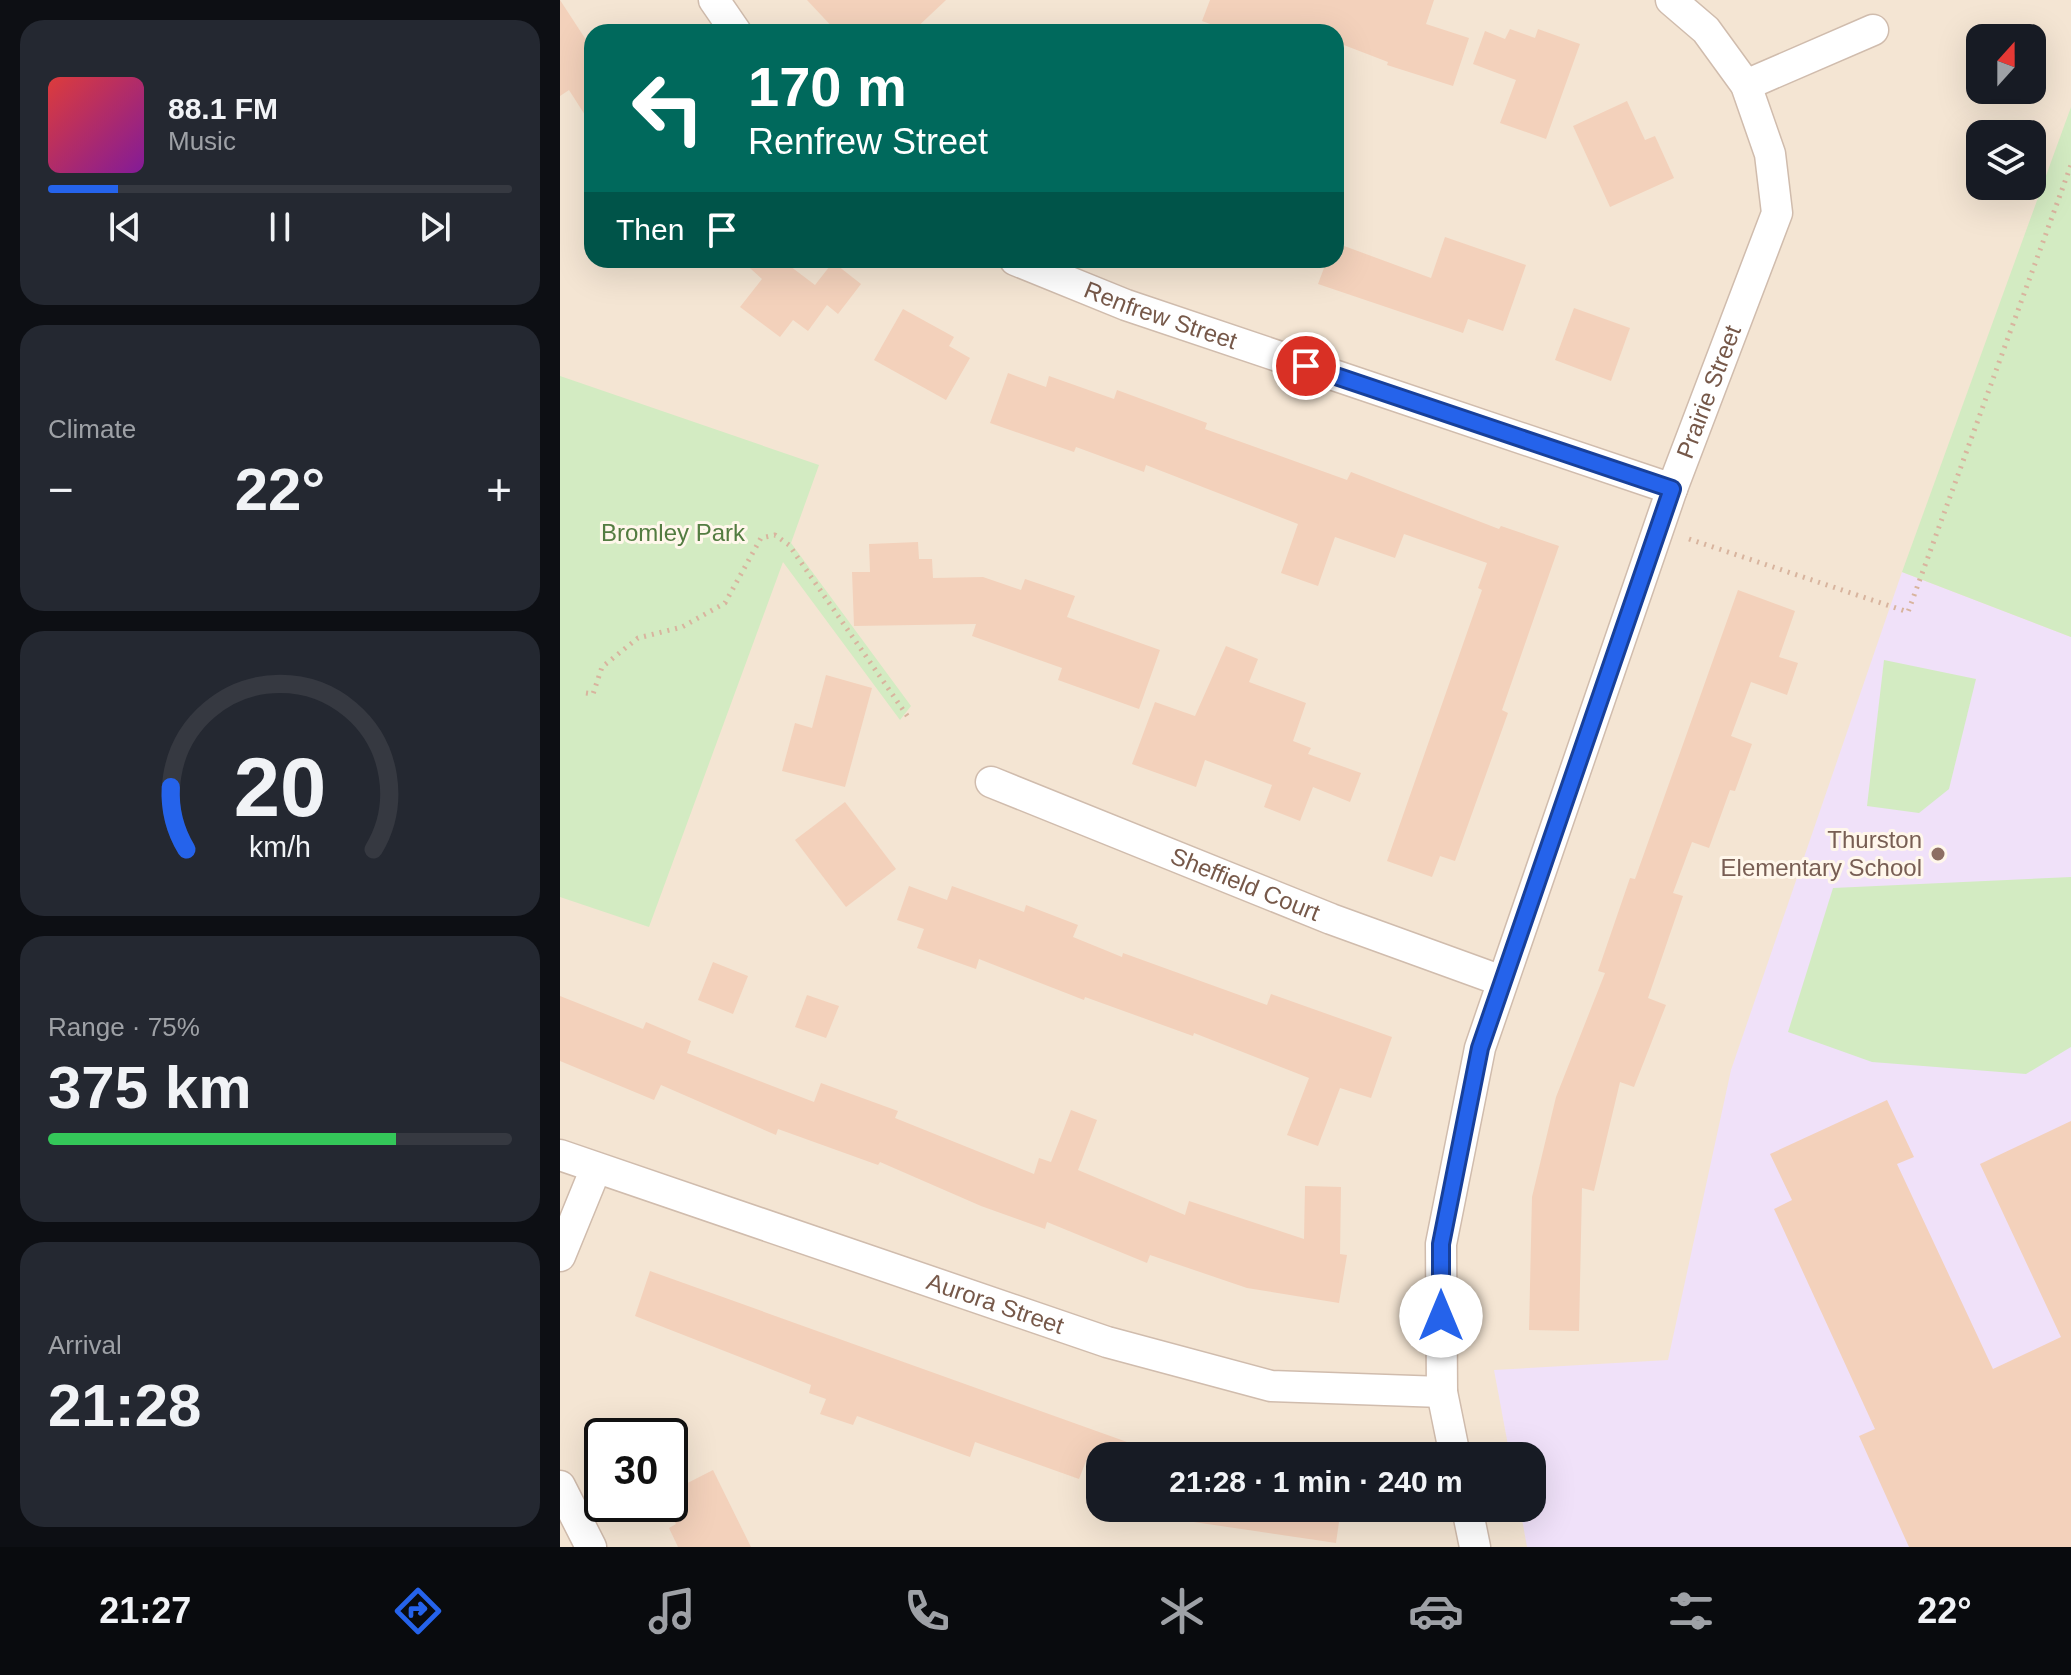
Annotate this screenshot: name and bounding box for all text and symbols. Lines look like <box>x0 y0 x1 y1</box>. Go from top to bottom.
north arrow <box>1966 24 2046 104</box>
map controls <box>1966 24 2046 200</box>
text: 170 m <box>748 55 907 118</box>
icon: left <box>616 56 720 160</box>
text: 88.1 FM <box>168 92 278 125</box>
button: layers <box>1966 120 2046 200</box>
text: Renfrew Street <box>748 121 988 162</box>
text: Music <box>168 126 236 156</box>
icon: previous <box>103 205 147 249</box>
icon: pause <box>258 205 302 249</box>
icon: next <box>413 205 457 249</box>
icon: arrive <box>700 208 744 252</box>
text: Then <box>616 213 684 246</box>
street label: Renfrew Street <box>1080 276 1241 355</box>
street label: Prairie Street <box>1671 321 1746 462</box>
pin <box>1272 332 1340 400</box>
icon: arrive <box>1284 344 1328 388</box>
text: Climate <box>48 414 136 444</box>
text: 22° <box>235 456 325 523</box>
text: − <box>48 465 74 514</box>
text: + <box>486 465 512 514</box>
park label: Bromley Park <box>601 519 746 546</box>
text: 20 <box>234 740 326 833</box>
place label: Thurston Elementary School <box>1721 826 1922 881</box>
text: km/h <box>249 831 311 863</box>
street label: Sheffield Court <box>1167 842 1324 926</box>
marker: Thurston Elementary School <box>1929 845 1947 863</box>
text: Range · 75% <box>48 1012 200 1042</box>
text: 375 km <box>48 1054 252 1121</box>
street label: Aurora Street <box>923 1267 1068 1339</box>
position arrow <box>1399 1274 1483 1358</box>
text: Arrival <box>48 1330 122 1360</box>
text: 21:28 <box>48 1372 201 1439</box>
speed limit sign: 30 <box>584 1418 688 1522</box>
text: 21:28 · 1 min · 240 m <box>1169 1465 1463 1498</box>
icon: directions <box>390 1583 446 1639</box>
icon: music <box>644 1583 700 1639</box>
icon: phone <box>899 1583 955 1639</box>
icon: climate <box>1154 1583 1210 1639</box>
icon: car <box>1408 1583 1464 1639</box>
icon: filters <box>1663 1583 1719 1639</box>
text: 21:27 <box>99 1590 191 1631</box>
text: 22° <box>1917 1590 1972 1631</box>

